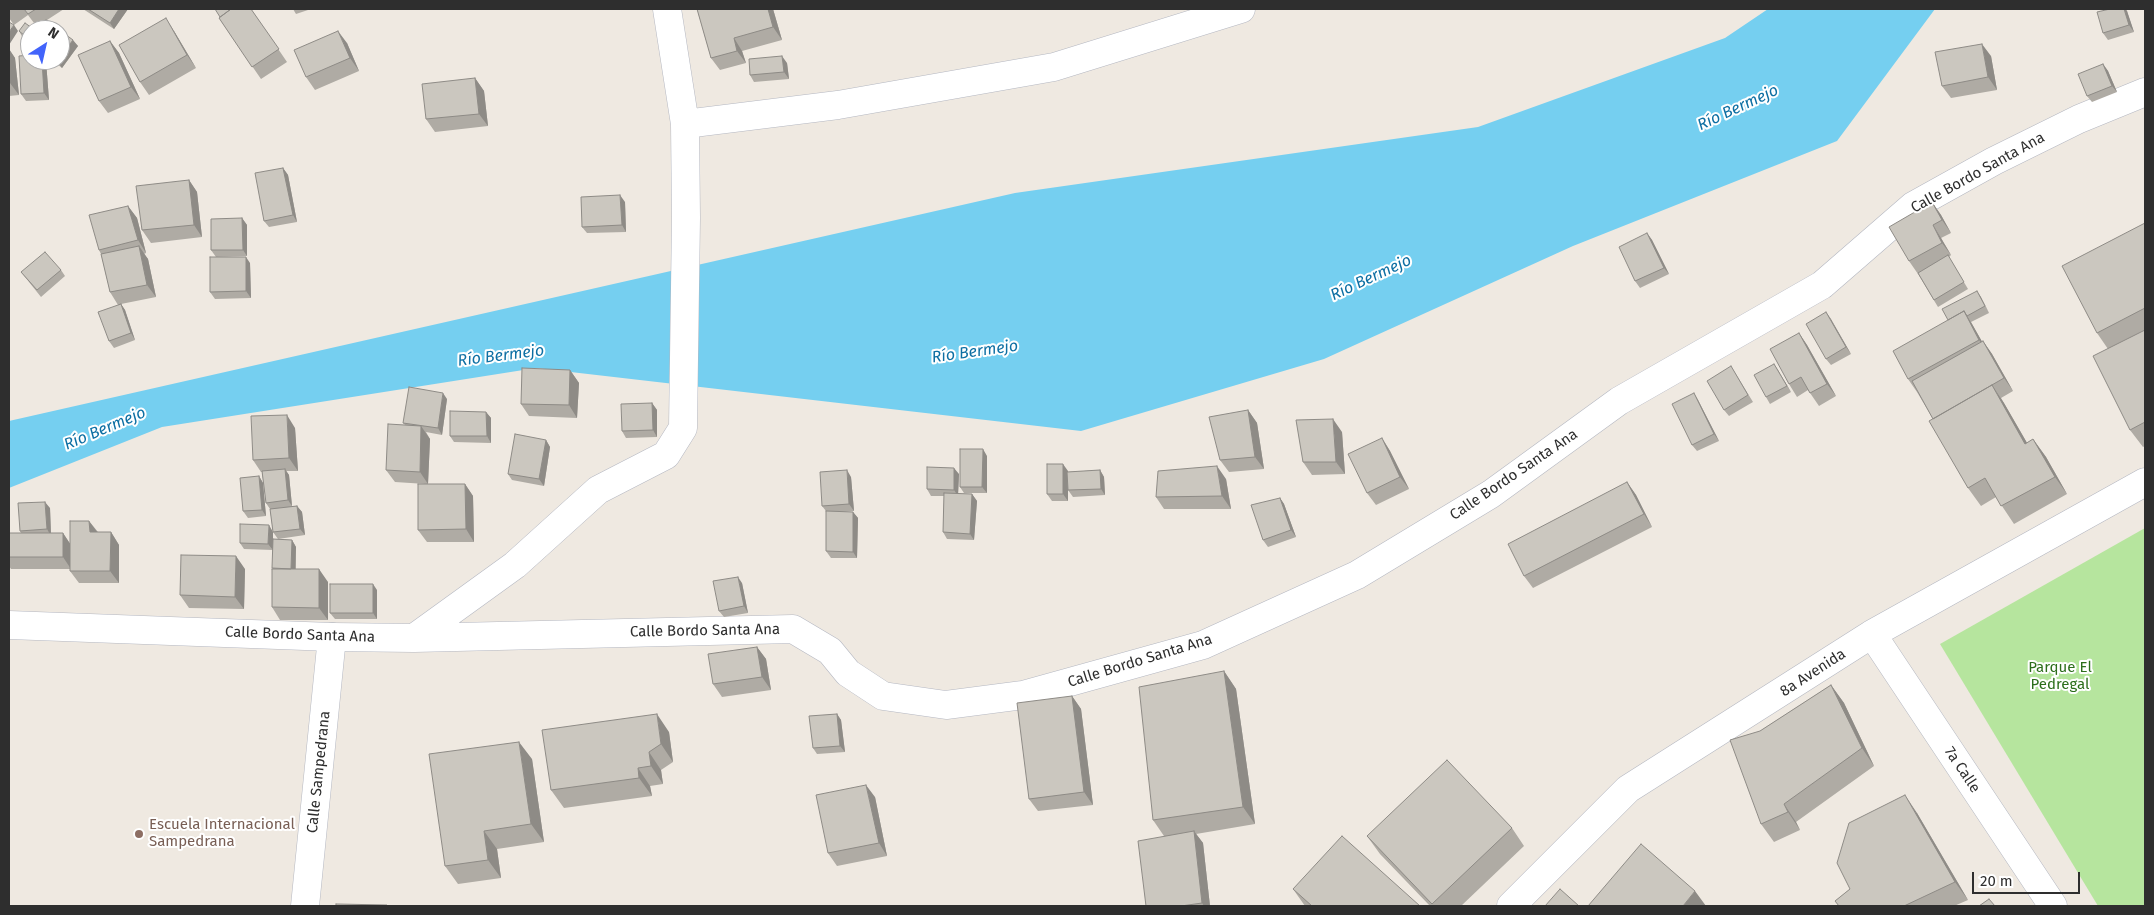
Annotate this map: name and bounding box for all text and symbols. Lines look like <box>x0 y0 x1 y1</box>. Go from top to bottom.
north arrow <box>20 20 70 70</box>
text: N <box>45 23 62 43</box>
water label: Río Bermejo <box>1695 81 1781 135</box>
street label: Calle Bordo Santa Ana <box>1908 129 2048 217</box>
water label: Río Bermejo <box>1328 251 1414 305</box>
water label: Río Bermejo <box>931 336 1019 368</box>
water label: Río Bermejo <box>457 341 545 371</box>
water label: Río Bermejo <box>61 403 149 455</box>
street label: Calle Bordo Santa Ana <box>1447 426 1581 524</box>
street label: Calle Bordo Santa Ana <box>630 621 780 641</box>
street label: Calle Bordo Santa Ana <box>225 623 375 647</box>
street label: Calle Bordo Santa Ana <box>1066 630 1214 692</box>
street label: 8a Avenida <box>1777 645 1849 701</box>
park label: Parque El Pedregal <box>2028 659 2092 694</box>
street label: Calle Sampedrana <box>304 710 334 834</box>
street label: 7a Calle <box>1940 744 1984 796</box>
place label: Escuela Internacional Sampedrana <box>149 816 295 851</box>
marker: Escuela Internacional Sampedrana <box>133 828 145 840</box>
scale bar <box>1974 862 2082 894</box>
text: 20 m <box>1980 872 2013 890</box>

